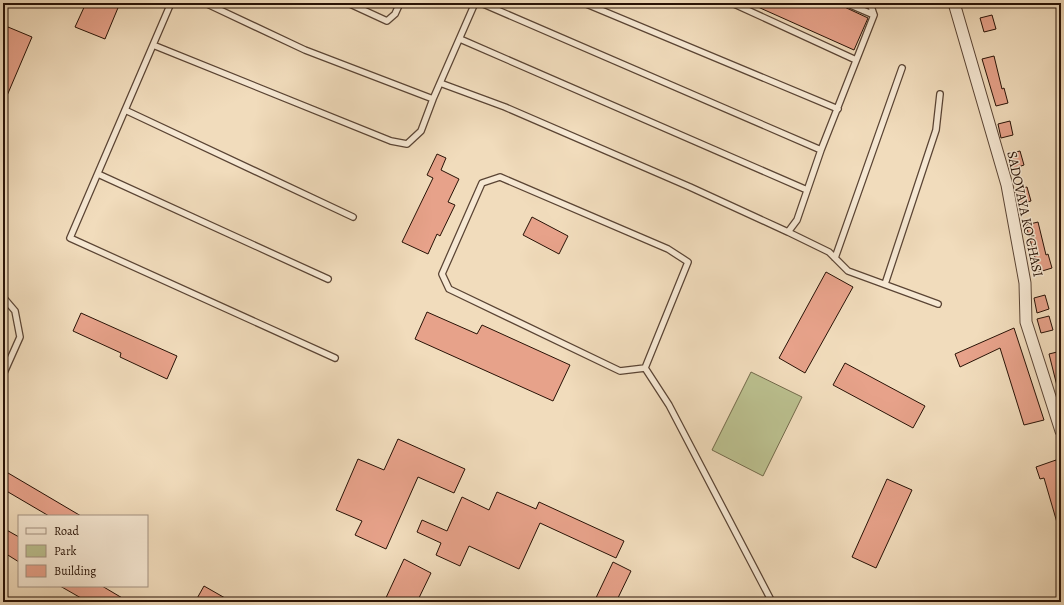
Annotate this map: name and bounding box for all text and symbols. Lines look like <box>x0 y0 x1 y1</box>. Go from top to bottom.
street label: SADOVAYA KO'CHASI <box>1002 149 1048 279</box>
legend <box>18 515 148 587</box>
text: Road <box>54 523 80 539</box>
text: Park <box>54 543 77 559</box>
text: Building <box>54 563 96 579</box>

